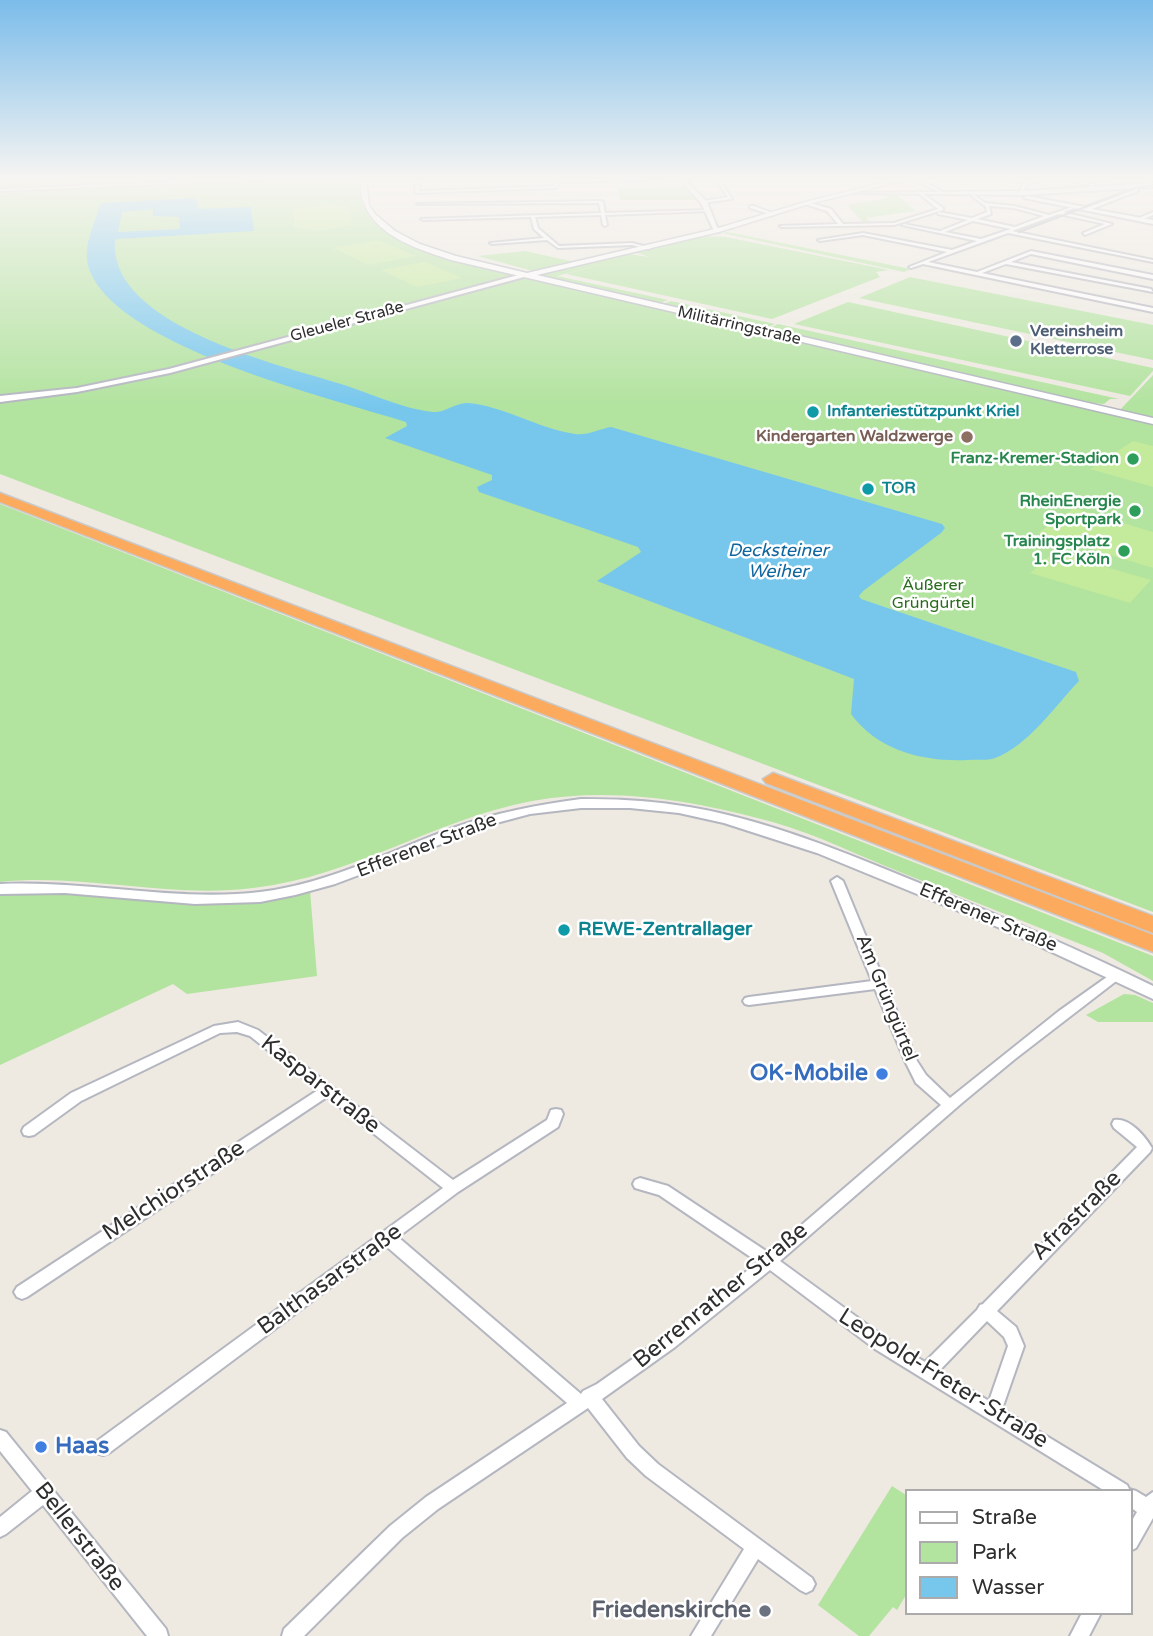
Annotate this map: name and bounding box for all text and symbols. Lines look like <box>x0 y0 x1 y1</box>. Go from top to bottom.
street label: Gleueler Straße <box>288 298 406 346</box>
street label: Militärringstraße <box>675 302 803 350</box>
place label: Vereinsheim Kletterrose <box>1030 322 1123 360</box>
marker: Vereinsheim Kletterrose <box>1008 333 1024 349</box>
place label: Infanteriestützpunkt Kriel <box>827 402 1020 422</box>
marker: Infanteriestützpunkt Kriel <box>805 404 821 420</box>
place label: Kindergarten Waldzwerge <box>756 427 953 447</box>
marker: Kindergarten Waldzwerge <box>959 429 975 445</box>
place label: Franz-Kremer-Stadion <box>950 449 1119 469</box>
marker: Franz-Kremer-Stadion <box>1125 451 1141 467</box>
place label: TOR <box>882 479 916 499</box>
marker: TOR <box>860 481 876 497</box>
place label: RheinEnergie Sportpark <box>1019 492 1121 530</box>
marker: RheinEnergie Sportpark <box>1127 503 1143 519</box>
place label: Trainingsplatz 1. FC Köln <box>1004 532 1110 570</box>
water label: Decksteiner Weiher <box>728 540 828 582</box>
marker: Trainingsplatz 1. FC Köln <box>1116 543 1132 559</box>
park label: Äußerer Grüngürtel <box>892 576 974 614</box>
street label: Efferener Straße <box>354 809 500 883</box>
street label: Efferener Straße <box>915 879 1061 957</box>
place label: REWE-Zentrallager <box>578 919 752 941</box>
marker: REWE-Zentrallager <box>556 922 572 938</box>
street label: Am Grüngürtel <box>850 931 922 1065</box>
street label: Kasparstraße <box>255 1030 385 1140</box>
place label: OK-Mobile <box>750 1060 868 1088</box>
marker: OK-Mobile <box>874 1066 890 1082</box>
street label: Melchiorstraße <box>98 1135 250 1247</box>
street label: Afrastraße <box>1026 1165 1128 1267</box>
street label: Berrenrather Straße <box>628 1217 814 1375</box>
street label: Balthasarstraße <box>252 1218 408 1342</box>
street label: Leopold-Freter-Straße <box>833 1303 1053 1455</box>
place label: Haas <box>55 1433 109 1461</box>
marker: Haas <box>33 1439 49 1455</box>
street label: Bellerstraße <box>28 1477 130 1597</box>
legend <box>904 1489 1132 1615</box>
text: Straße <box>972 1505 1037 1530</box>
text: Park <box>972 1540 1017 1565</box>
text: Wasser <box>972 1575 1044 1600</box>
place label: Friedenskirche <box>591 1597 751 1625</box>
marker: Friedenskirche <box>757 1603 773 1619</box>

